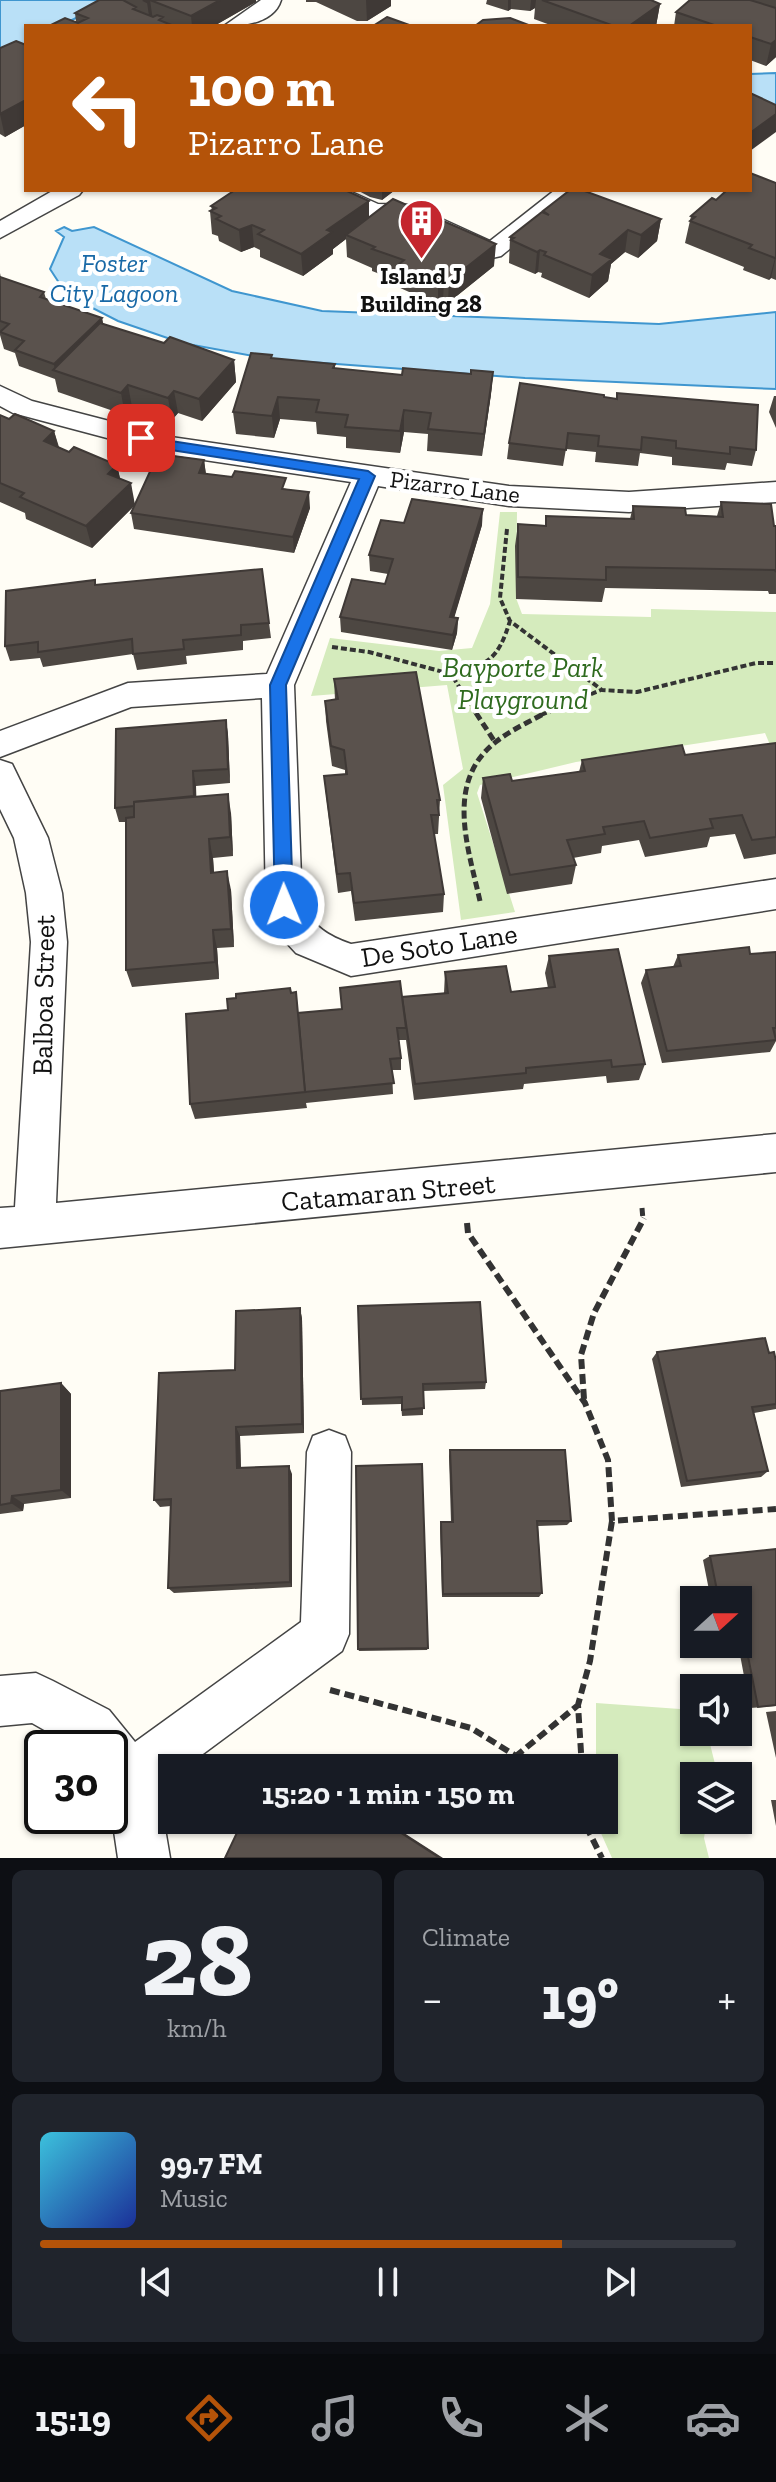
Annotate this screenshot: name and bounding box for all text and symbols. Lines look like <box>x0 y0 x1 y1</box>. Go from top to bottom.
text: 100 m <box>188 53 335 120</box>
icon: left <box>56 56 160 160</box>
text: Pizarro Lane <box>188 121 384 164</box>
building icon: Island J Building 28 <box>397 198 445 261</box>
water label: Foster City Lagoon <box>50 247 178 309</box>
place label: Island J Building 28 <box>360 261 482 318</box>
pin <box>107 404 175 472</box>
icon: arrive <box>119 416 163 460</box>
street label: Pizarro Lane <box>388 464 522 509</box>
park label: Bayporte Park Playground <box>443 651 603 716</box>
position arrow <box>242 863 326 947</box>
street label: Balboa Street <box>26 914 61 1076</box>
street label: De Soto Lane <box>359 917 520 974</box>
street label: Catamaran Street <box>280 1167 497 1218</box>
north arrow <box>680 1586 752 1658</box>
map controls <box>680 1586 752 1834</box>
button: sound <box>680 1674 752 1746</box>
speed limit sign: 30 <box>24 1730 128 1834</box>
button: layers <box>680 1762 752 1834</box>
text: 15:20 · 1 min · 150 m <box>262 1776 514 1812</box>
text: 28 <box>141 1897 253 2022</box>
text: Climate <box>422 1921 510 1953</box>
text: 19° <box>541 1962 619 2034</box>
text: − <box>422 1972 443 2025</box>
text: + <box>717 1972 736 2025</box>
text: km/h <box>167 2012 227 2044</box>
text: 99.7 FM <box>160 2146 263 2182</box>
text: Music <box>160 2182 228 2214</box>
icon: previous <box>134 2260 178 2304</box>
icon: pause <box>366 2260 410 2304</box>
icon: next <box>598 2260 642 2304</box>
icon: directions <box>181 2390 237 2446</box>
icon: music <box>307 2390 363 2446</box>
icon: phone <box>433 2390 489 2446</box>
icon: climate <box>559 2390 615 2446</box>
icon: car <box>685 2390 741 2446</box>
text: 15:19 <box>35 2397 111 2440</box>

